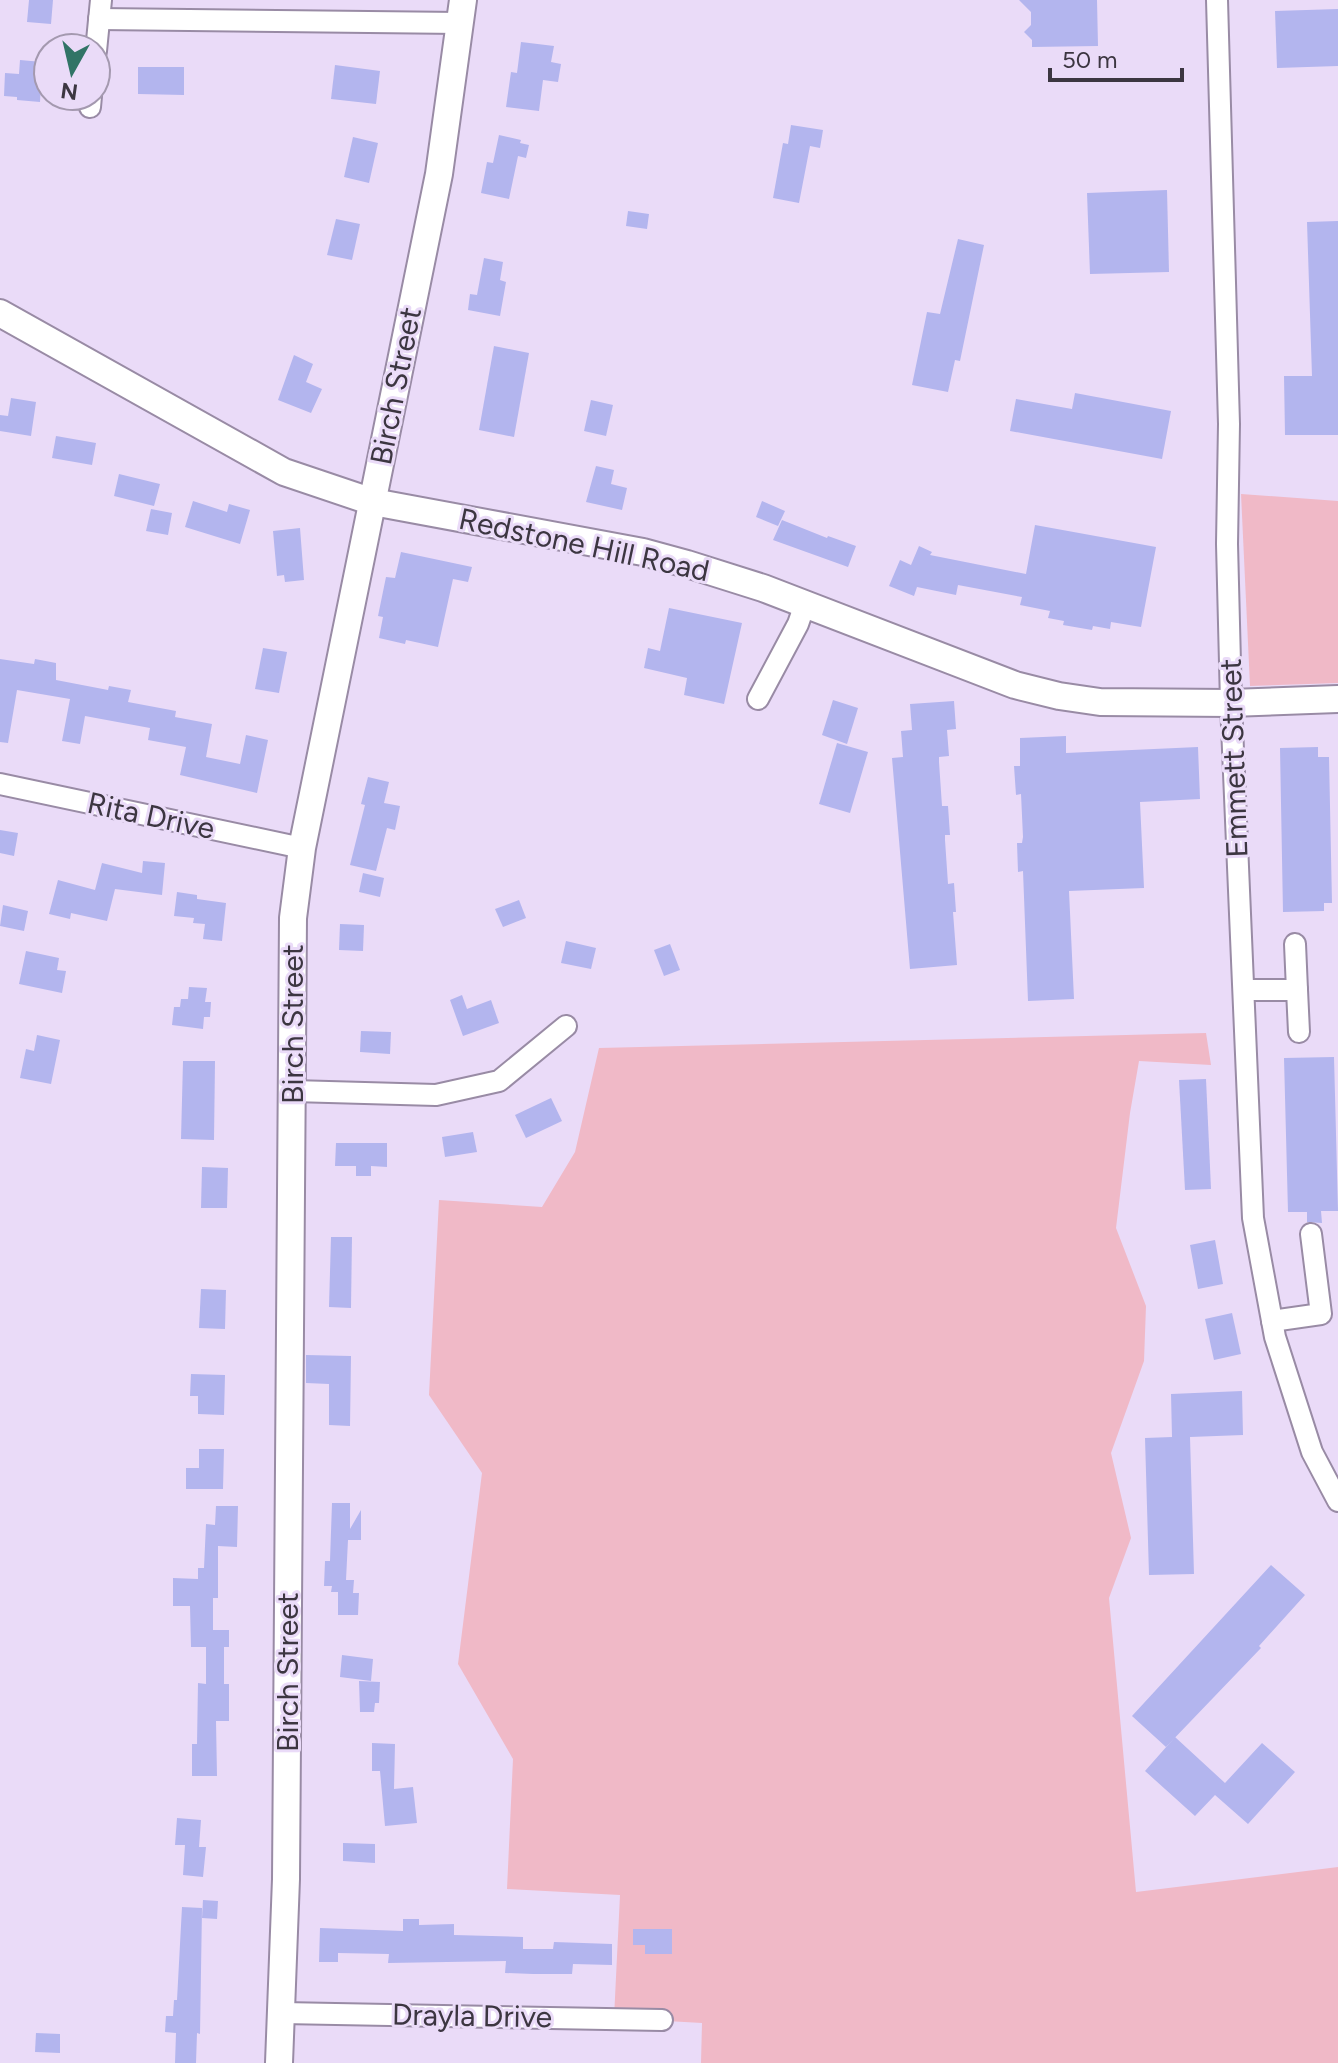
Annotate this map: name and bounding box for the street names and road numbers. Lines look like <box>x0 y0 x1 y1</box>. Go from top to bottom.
street label: Birch Street <box>362 304 429 468</box>
street label: Redstone Hill Road <box>456 500 713 589</box>
street label: Emmett Street <box>1212 658 1255 858</box>
street label: Rita Drive <box>84 784 218 847</box>
street label: Birch Street <box>274 944 311 1104</box>
street label: Birch Street <box>269 1592 306 1752</box>
street label: Drayla Drive <box>392 1996 552 2035</box>

